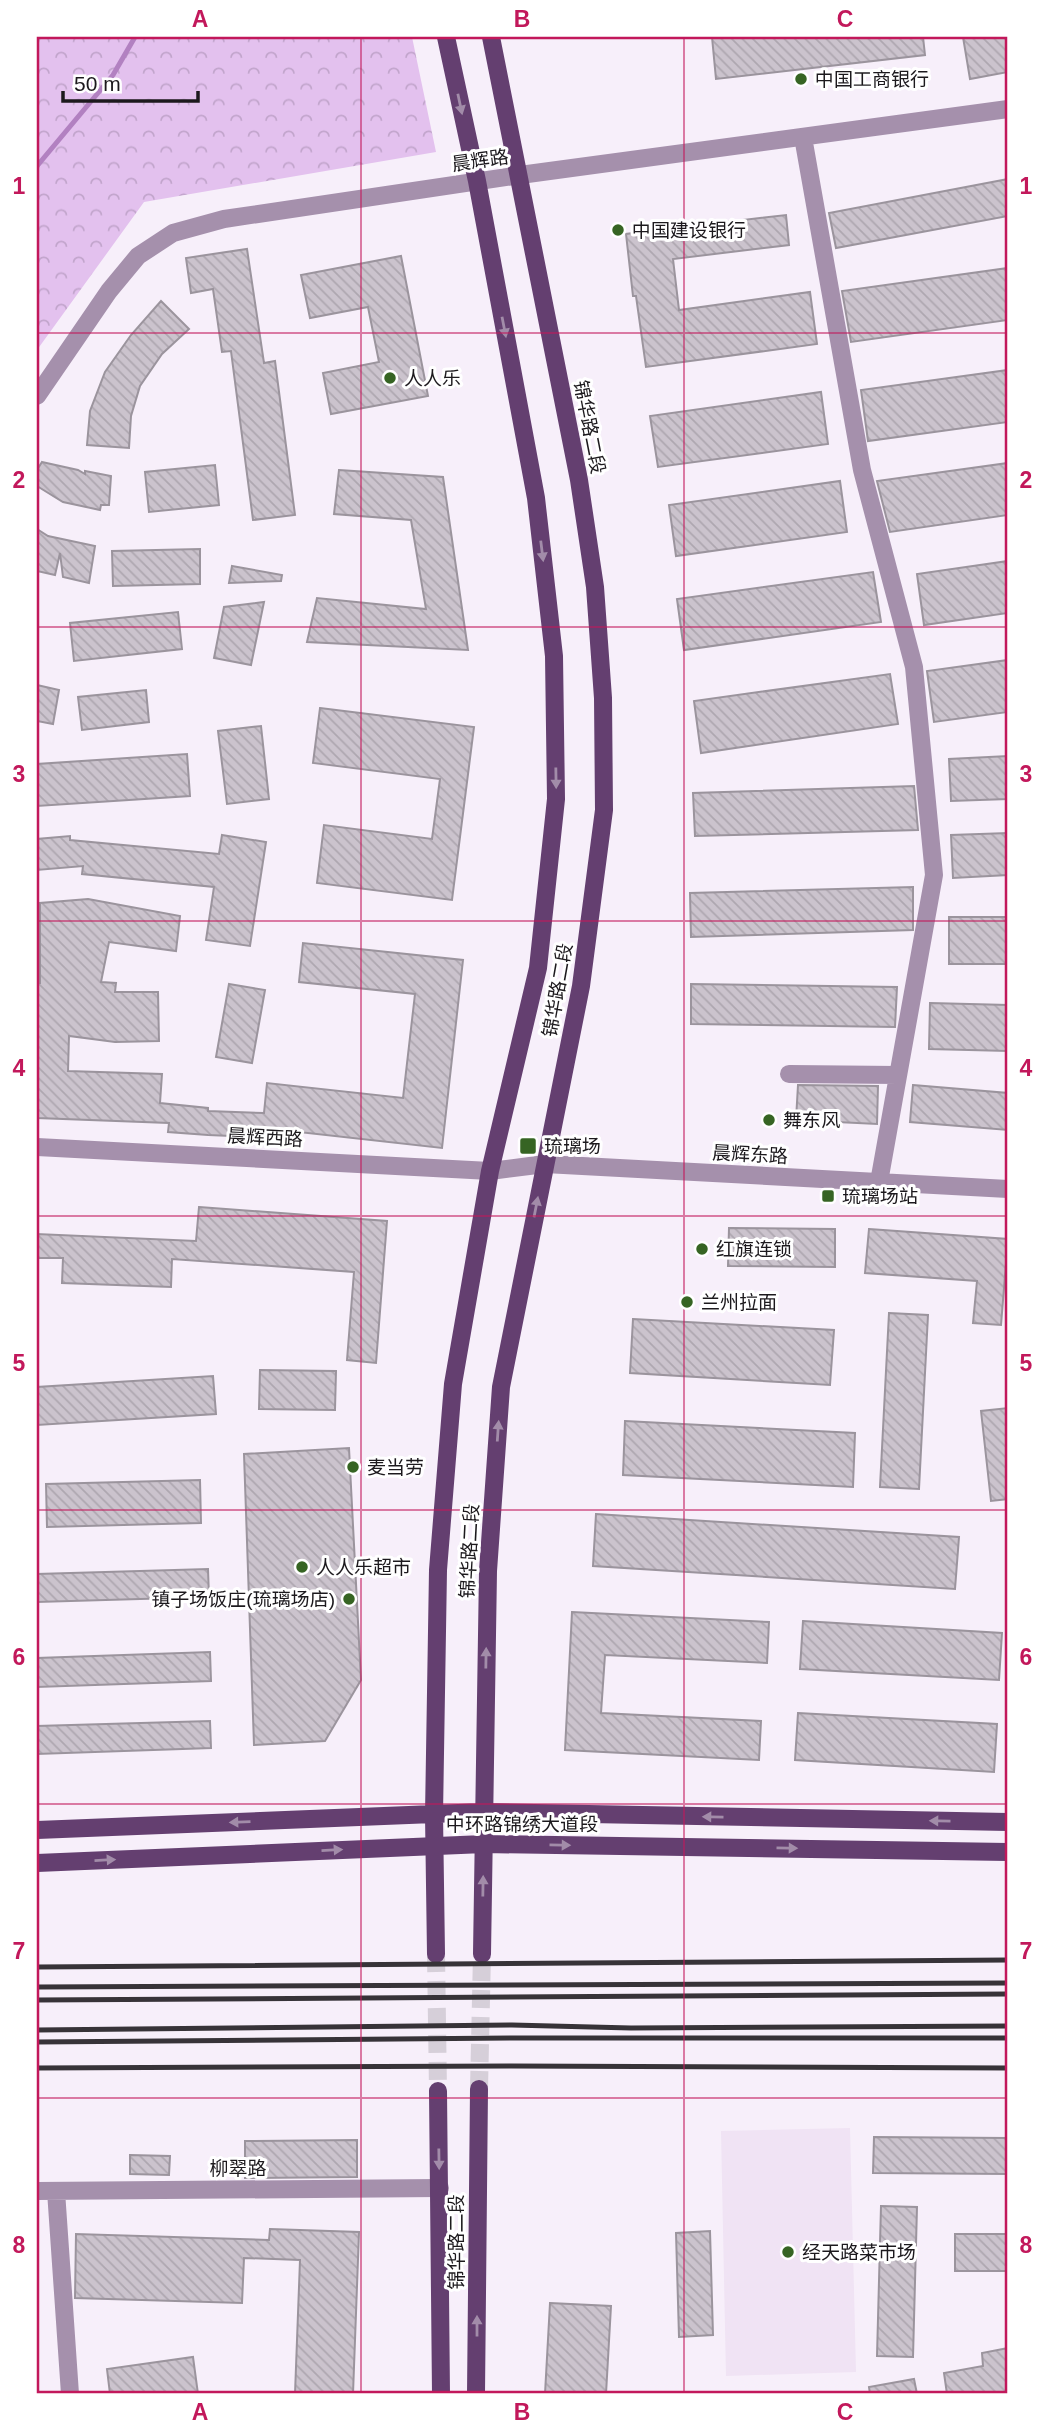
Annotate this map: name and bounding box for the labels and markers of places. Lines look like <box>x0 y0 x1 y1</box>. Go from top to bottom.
place label: 中国工商银行 <box>815 69 929 90</box>
marker: 中国工商银行 <box>793 71 809 87</box>
place label: 中国建设银行 <box>632 220 746 241</box>
marker: 中国建设银行 <box>610 222 626 238</box>
place label: 人人乐 <box>404 368 461 389</box>
marker: 人人乐 <box>382 370 398 386</box>
place label: 舞东风 <box>783 1110 840 1131</box>
marker: 舞东风 <box>761 1112 777 1128</box>
marker: 琉璃场 <box>518 1136 538 1156</box>
place label: 琉璃场 <box>544 1136 601 1157</box>
place label: 琉璃场站 <box>842 1186 918 1207</box>
marker: 琉璃场站 <box>820 1188 836 1204</box>
place label: 红旗连锁 <box>716 1239 792 1260</box>
marker: 红旗连锁 <box>694 1241 710 1257</box>
place label: 兰州拉面 <box>701 1292 777 1313</box>
marker: 兰州拉面 <box>679 1294 695 1310</box>
place label: 麦当劳 <box>367 1457 424 1478</box>
marker: 麦当劳 <box>345 1459 361 1475</box>
place label: 人人乐超市 <box>316 1557 411 1578</box>
marker: 人人乐超市 <box>294 1559 310 1575</box>
place label: 镇子场饭庄(琉璃场店) <box>151 1589 335 1610</box>
marker: 镇子场饭庄(琉璃场店) <box>341 1591 357 1607</box>
place label: 经天路菜市场 <box>802 2242 916 2263</box>
marker: 经天路菜市场 <box>780 2244 796 2260</box>

